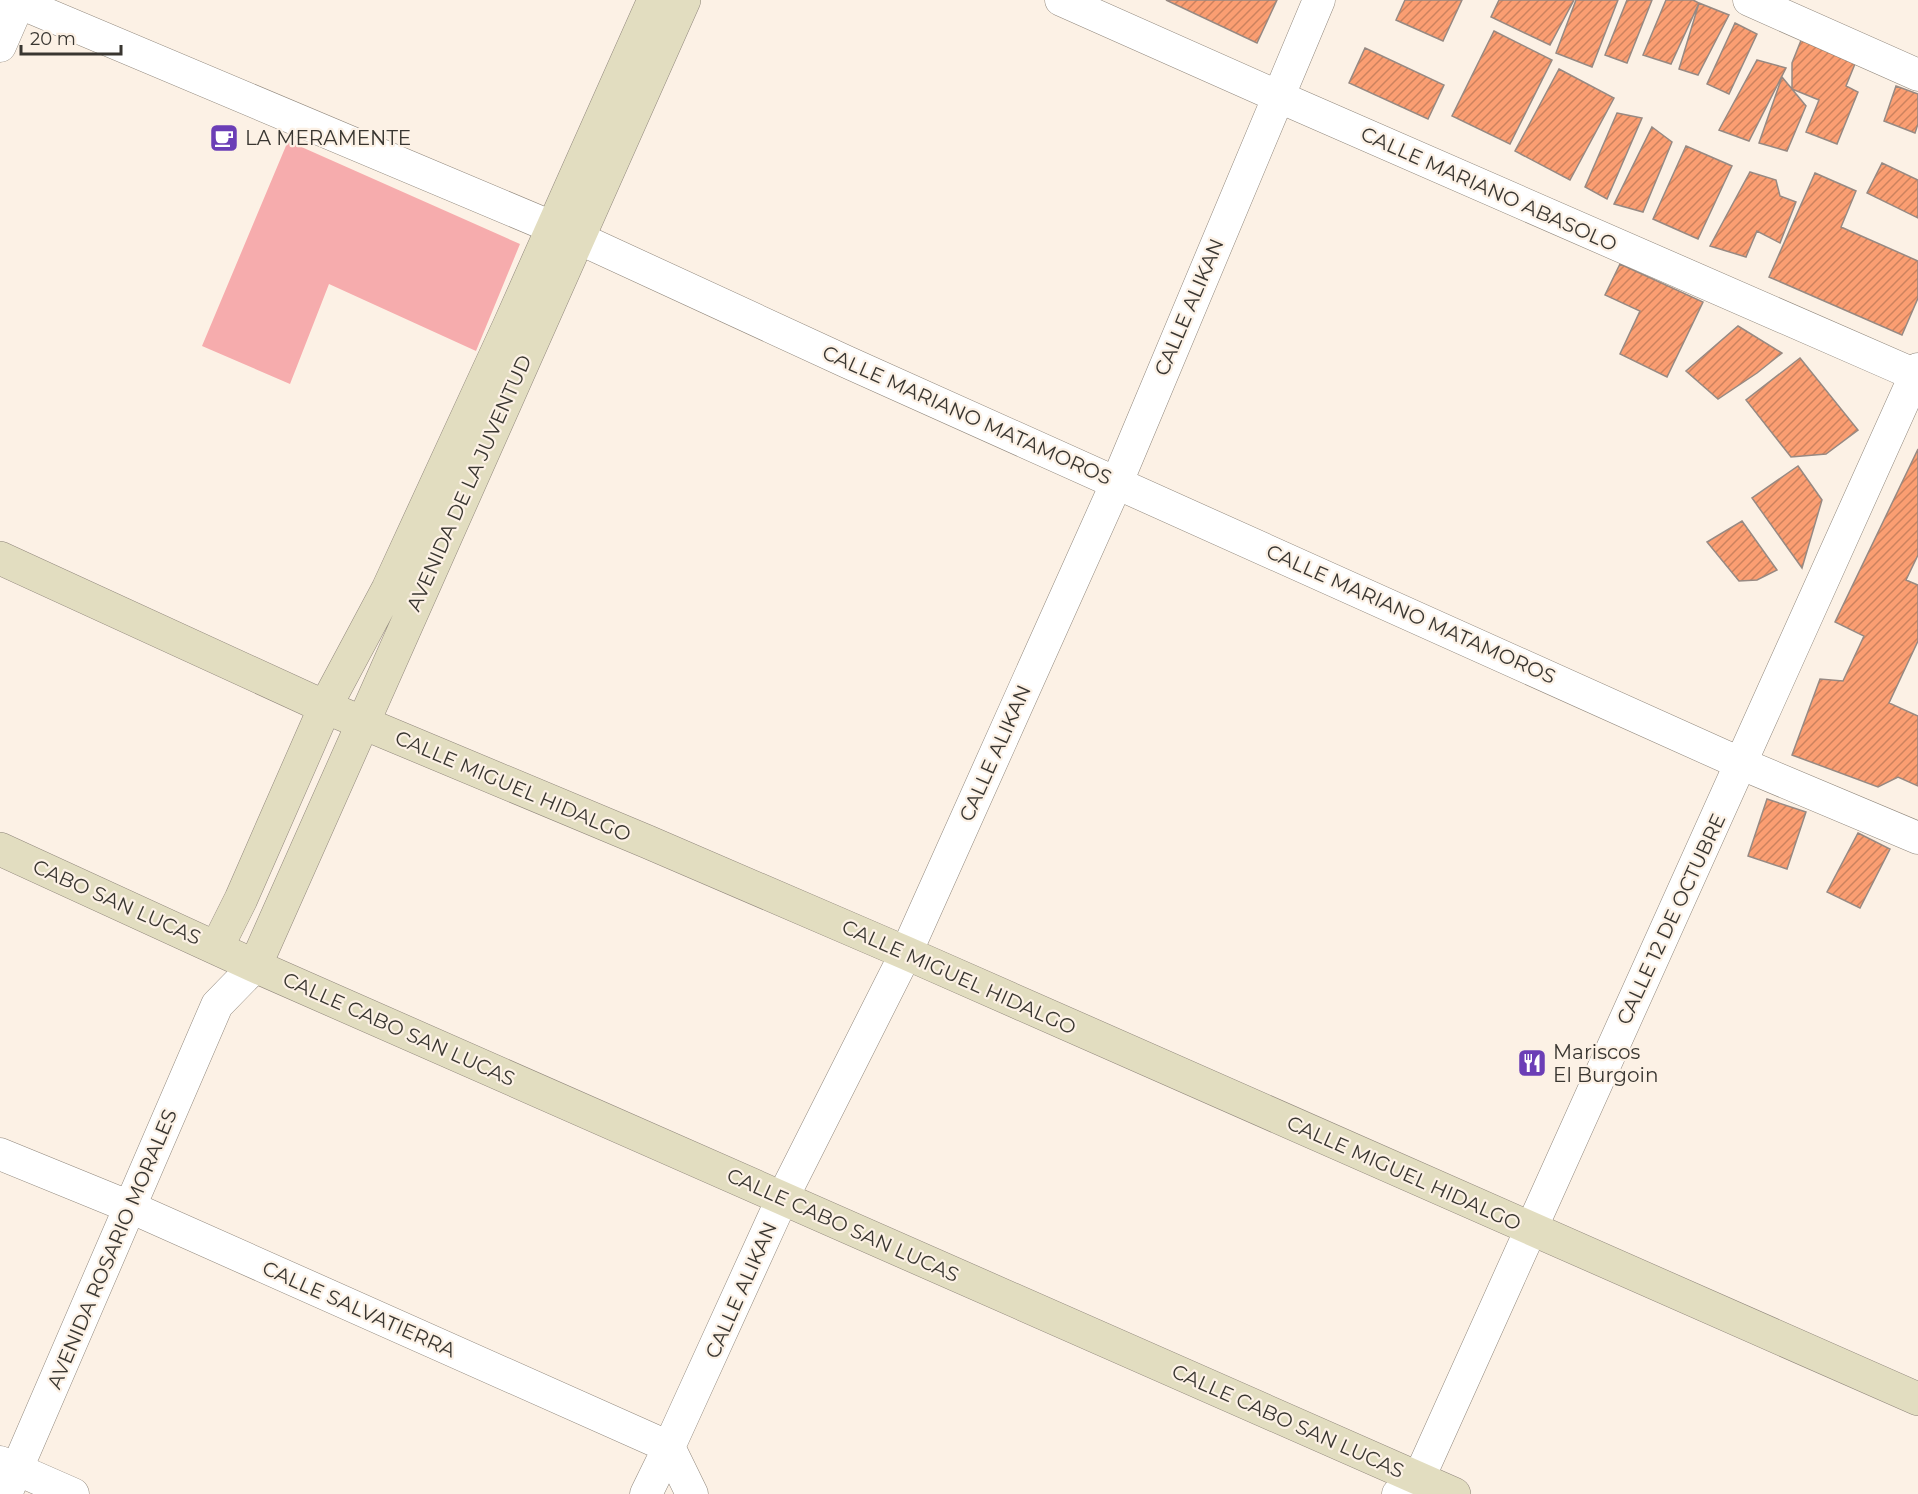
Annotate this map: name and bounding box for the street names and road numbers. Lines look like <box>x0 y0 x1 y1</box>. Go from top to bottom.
street label: CALLE MARIANO ABASOLO <box>1357 122 1621 256</box>
street label: CALLE ALIKAN <box>1149 235 1229 379</box>
street label: CALLE MARIANO MATAMOROS <box>819 340 1115 490</box>
street label: AVENIDA DE LA JUVENTUD <box>401 351 537 615</box>
street label: CALLE MARIANO MATAMOROS <box>1263 539 1559 689</box>
street label: CALLE ALIKAN <box>954 681 1036 825</box>
street label: CALLE MIGUEL HIDALGO <box>391 725 635 847</box>
street label: CALLE 12 DE OCTUBRE <box>1612 810 1730 1028</box>
street label: CABO SAN LUCAS <box>29 854 205 950</box>
street label: CALLE MIGUEL HIDALGO <box>838 914 1080 1040</box>
street label: CALLE CABO SAN LUCAS <box>279 967 519 1091</box>
street label: AVENIDA ROSARIO MORALES <box>42 1106 182 1392</box>
street label: CALLE MIGUEL HIDALGO <box>1283 1110 1525 1236</box>
street label: CALLE CABO SAN LUCAS <box>723 1163 963 1287</box>
street label: CALLE ALIKAN <box>700 1218 782 1362</box>
street label: CALLE SALVATIERRA <box>259 1256 460 1363</box>
street label: CALLE CABO SAN LUCAS <box>1168 1359 1408 1483</box>

